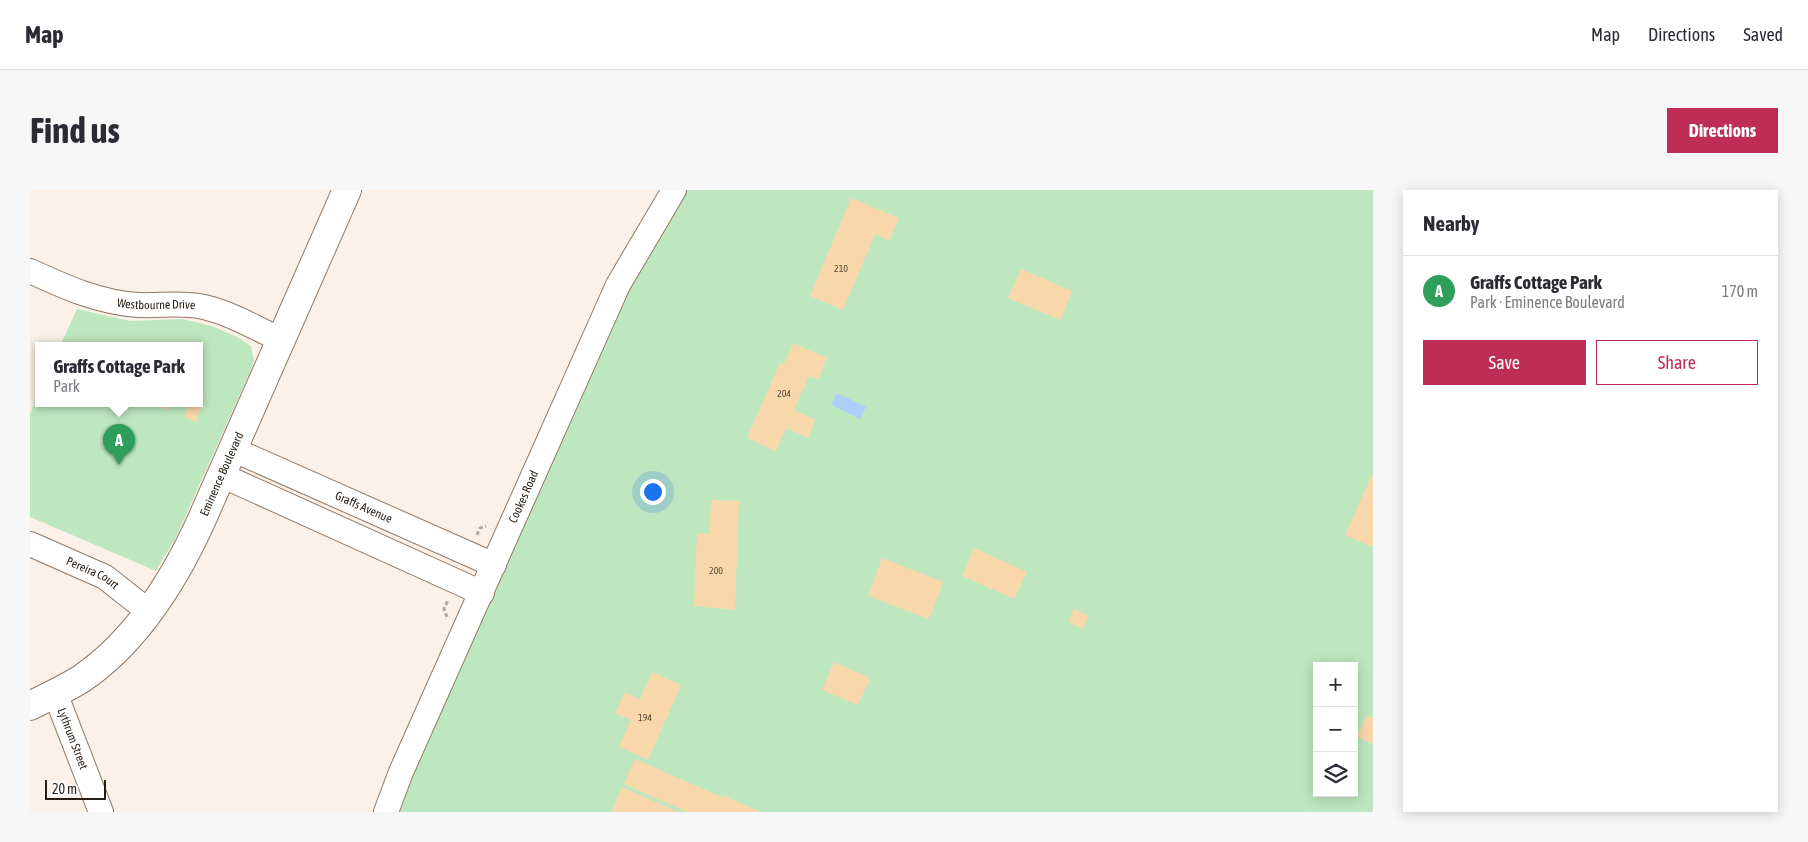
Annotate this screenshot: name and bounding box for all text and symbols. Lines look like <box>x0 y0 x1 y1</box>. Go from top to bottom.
text: Map <box>25 21 64 48</box>
text: Map <box>1591 24 1620 45</box>
text: Directions <box>1648 24 1715 45</box>
text: Saved <box>1743 24 1783 45</box>
button: Directions <box>1667 108 1778 153</box>
text: Find us <box>30 110 120 150</box>
text: Nearby <box>1423 211 1479 235</box>
house number: 210 <box>834 263 848 274</box>
text: Graffs Cottage Park <box>1470 271 1602 293</box>
text: A <box>1435 282 1443 300</box>
text: 170 m <box>1722 282 1758 300</box>
text: Park · Eminence Boulevard <box>1470 293 1625 311</box>
street label: Westbourne Drive <box>116 296 196 312</box>
button: Save <box>1423 340 1586 385</box>
button: Share <box>1596 340 1758 385</box>
popup <box>35 342 203 407</box>
text: Graffs Cottage Park <box>53 355 185 377</box>
text: Park <box>53 377 80 395</box>
house number: 204 <box>777 388 791 399</box>
pin: A <box>103 424 135 465</box>
street label: Eminence Boulevard <box>197 430 246 518</box>
street label: Cookes Road <box>506 468 541 525</box>
your location <box>640 479 666 505</box>
street label: Graffs Avenue <box>333 489 394 526</box>
street label: Pereira Court <box>64 554 122 593</box>
house number: 200 <box>709 565 723 576</box>
map controls <box>1313 662 1358 797</box>
button: + <box>1313 662 1358 707</box>
street label: Lythrum Street <box>54 706 91 772</box>
button: − <box>1313 707 1358 752</box>
house number: 194 <box>638 712 652 723</box>
button: layers <box>1313 752 1358 797</box>
scale bar <box>45 777 106 800</box>
text: 20 m <box>52 781 77 797</box>

